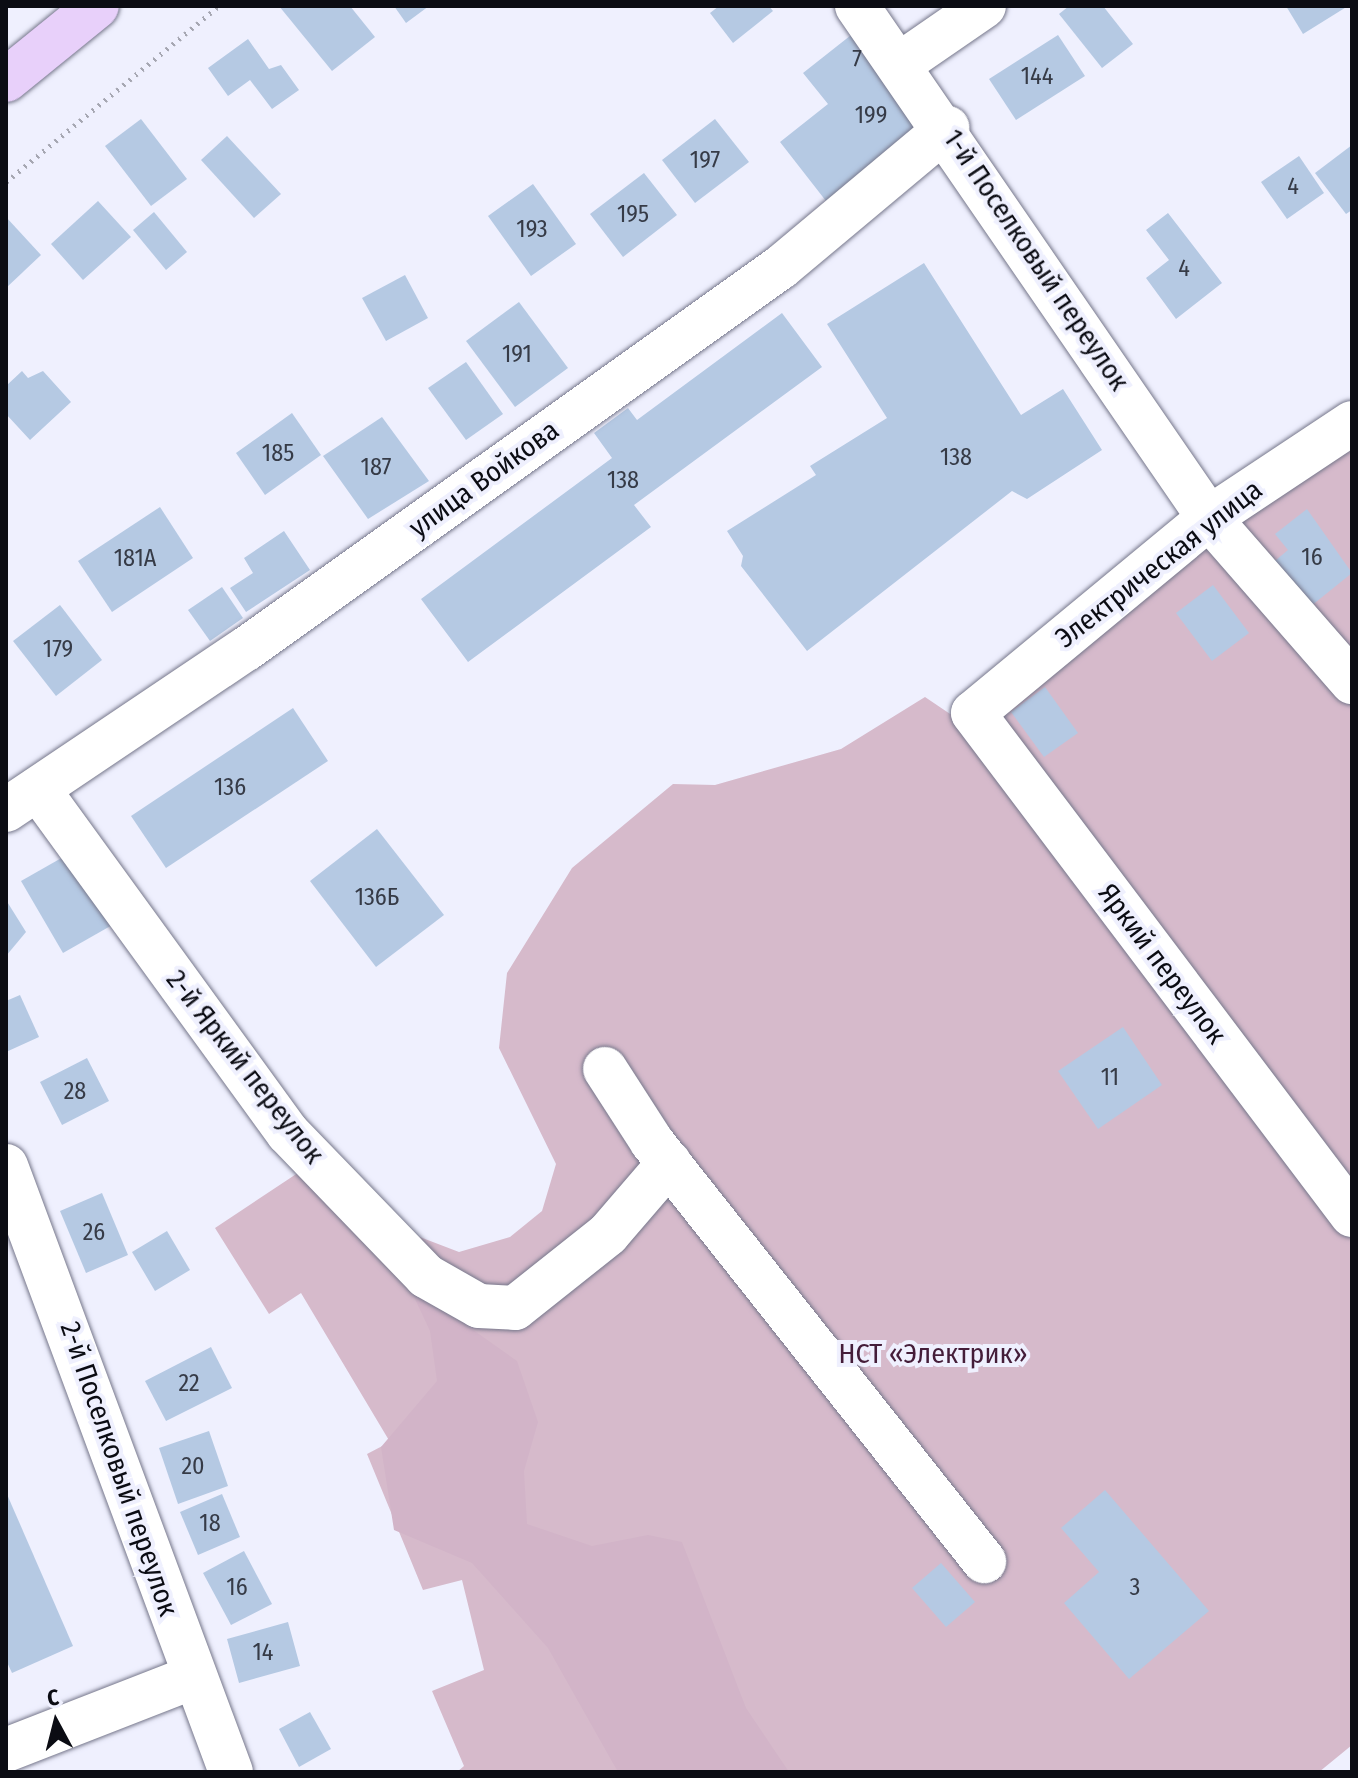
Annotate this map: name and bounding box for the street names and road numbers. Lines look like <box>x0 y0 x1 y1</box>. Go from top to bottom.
street label: 1-й Поселковый переулок <box>936 123 1136 397</box>
street label: улица Войкова <box>403 413 565 545</box>
street label: Электрическая улица <box>1049 473 1269 655</box>
street label: Яркий переулок <box>1091 877 1233 1051</box>
street label: 2-й Яркий переулок <box>159 964 331 1170</box>
street label: 2-й Поселковый переулок <box>53 1317 185 1621</box>

